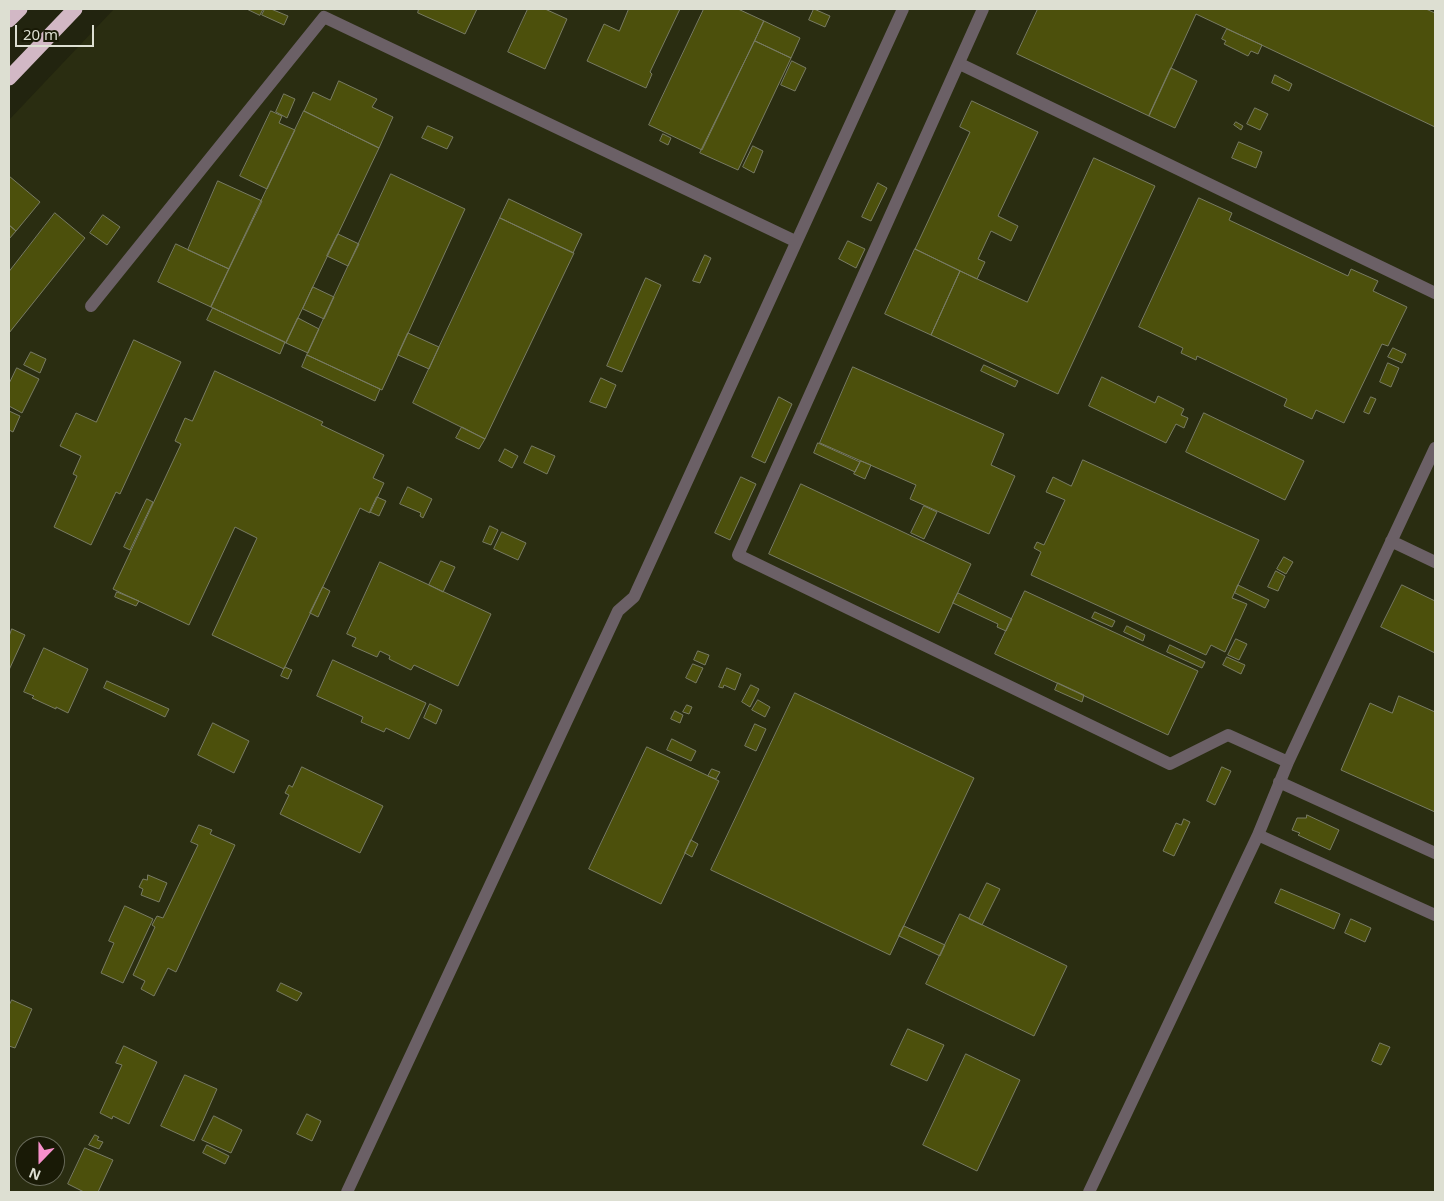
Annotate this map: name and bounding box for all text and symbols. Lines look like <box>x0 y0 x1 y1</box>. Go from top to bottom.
scale bar <box>18 15 96 47</box>
text: 20 m <box>23 24 58 44</box>
north arrow <box>15 1136 65 1186</box>
text: N <box>26 1164 43 1185</box>

